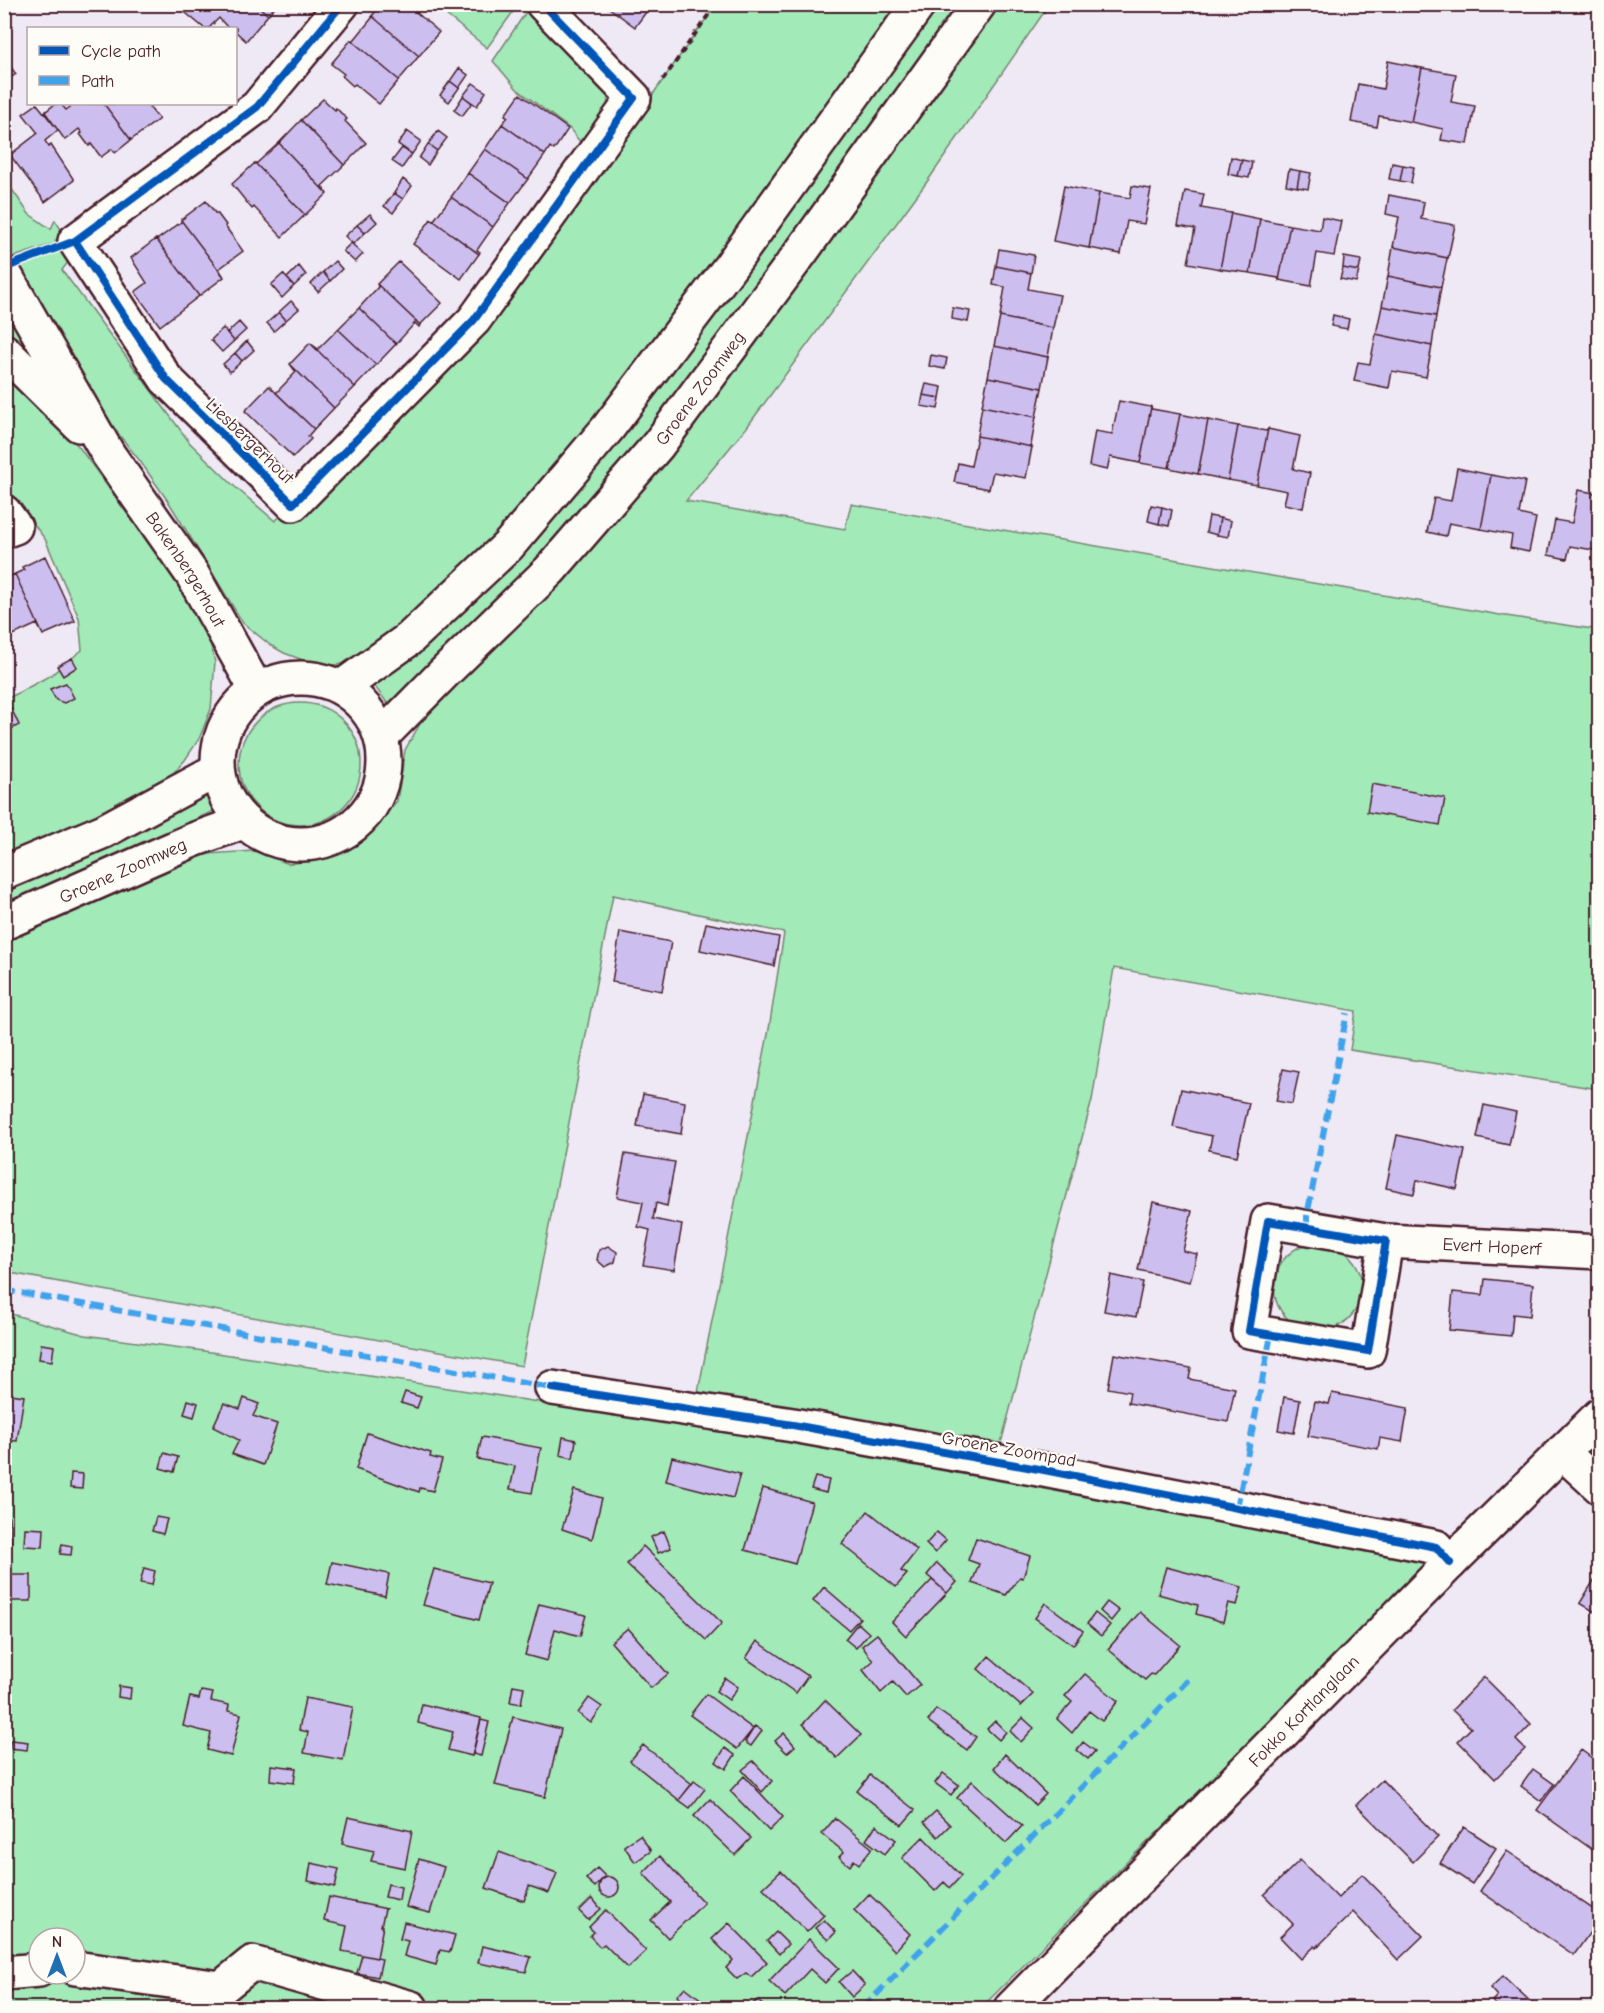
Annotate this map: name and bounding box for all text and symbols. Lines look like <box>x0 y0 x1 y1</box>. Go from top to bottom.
legend <box>27 27 237 105</box>
text: Cycle path <box>81 41 161 62</box>
text: Path <box>81 71 114 92</box>
street label: Groene Zoomweg <box>651 327 750 450</box>
street label: Liesbergerhout <box>201 394 299 489</box>
street label: Bakenbergerhout <box>141 508 230 632</box>
street label: Groene Zoomweg <box>56 834 190 908</box>
street label: Evert Hoperf <box>1442 1234 1543 1260</box>
street label: Groene Zoompad <box>940 1427 1078 1472</box>
street label: Fokko Kortlanglaan <box>1245 1651 1364 1772</box>
north arrow <box>27 1926 87 1986</box>
text: N <box>52 1933 62 1951</box>

